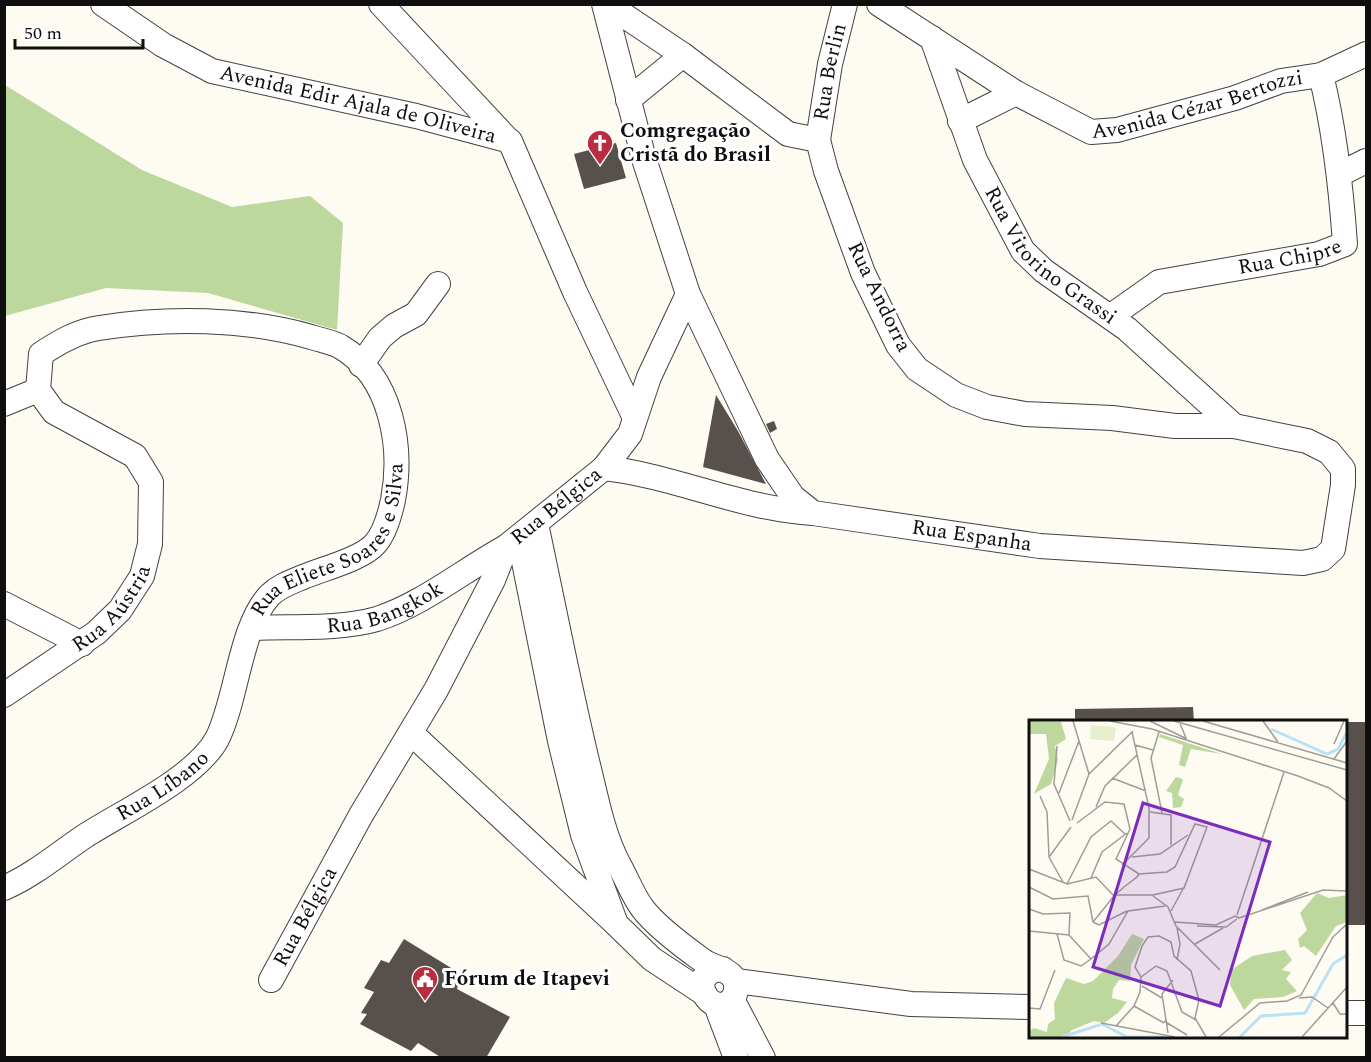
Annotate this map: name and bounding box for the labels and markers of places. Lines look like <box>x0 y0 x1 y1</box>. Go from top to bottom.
place label: Comgregação Cristã do Brasil <box>620 115 771 171</box>
church icon: Comgregação Cristã do Brasil <box>585 128 615 166</box>
place label: Fórum de Itapevi <box>444 963 610 995</box>
public building icon: Fórum de Itapevi <box>410 964 440 1002</box>

